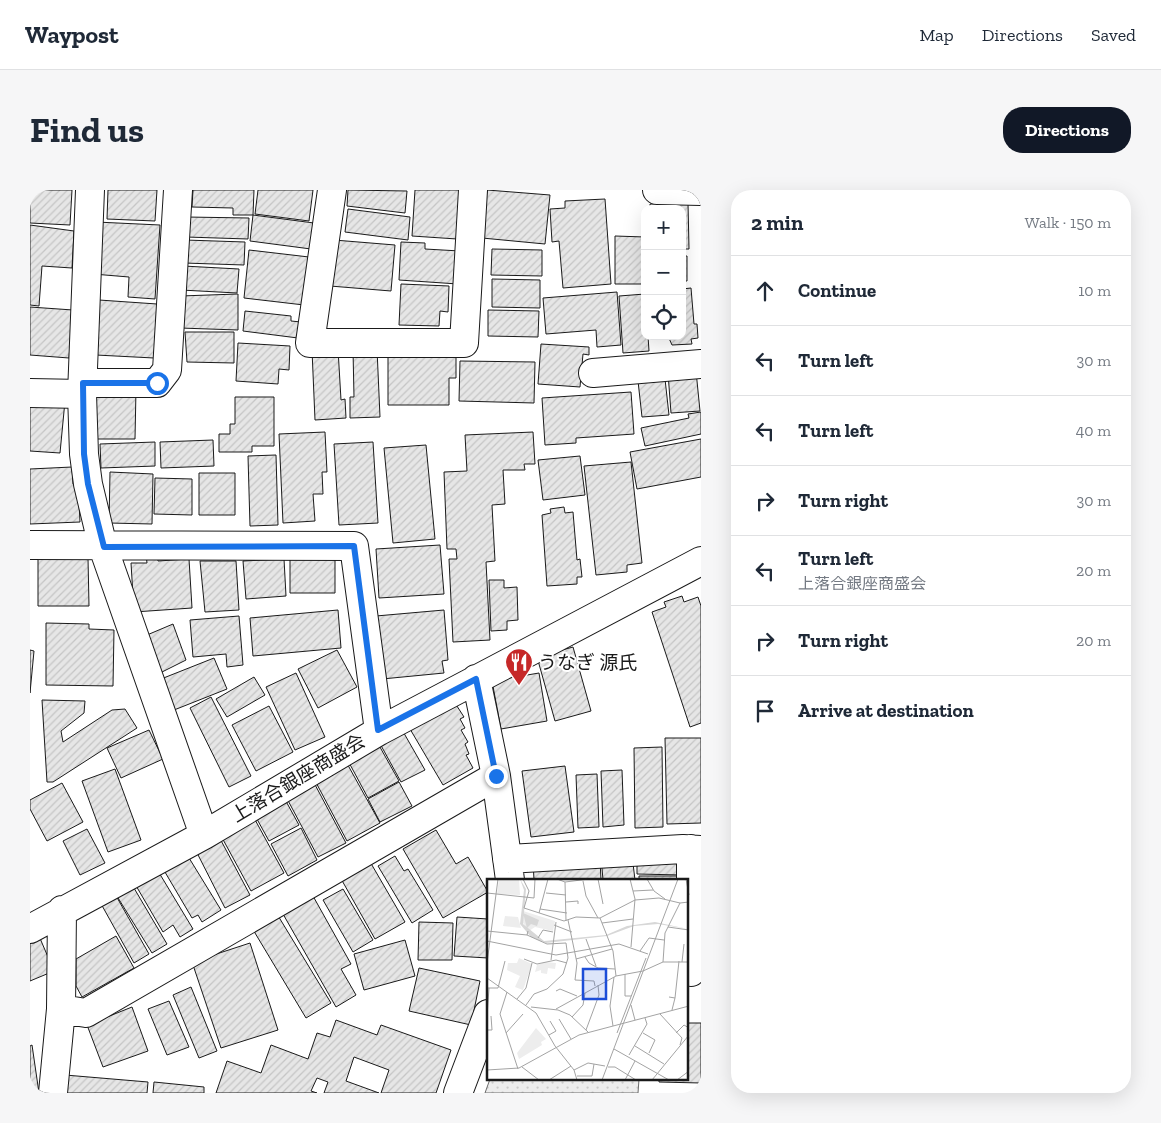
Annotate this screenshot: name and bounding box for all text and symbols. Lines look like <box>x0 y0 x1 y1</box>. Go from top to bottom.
text: Waypost <box>25 20 119 49</box>
text: Map <box>919 24 954 46</box>
text: Directions <box>982 24 1063 46</box>
text: Saved <box>1091 24 1136 46</box>
button: Directions <box>1003 107 1131 153</box>
text: Find us <box>30 109 144 151</box>
map controls <box>641 205 686 340</box>
button: + <box>641 205 686 250</box>
text: 2 min <box>751 210 803 235</box>
text: Walk · 150 m <box>1025 213 1111 232</box>
button: − <box>641 250 686 295</box>
icon: ahead <box>751 277 779 305</box>
text: Continue <box>798 279 876 302</box>
text: 10 m <box>1078 281 1111 300</box>
button: locate <box>641 295 686 340</box>
icon: left <box>751 347 779 375</box>
text: Turn left <box>798 349 873 372</box>
text: 30 m <box>1077 351 1111 370</box>
route start <box>146 372 169 395</box>
icon: left <box>751 417 779 445</box>
text: Turn left <box>798 419 873 442</box>
text: 40 m <box>1076 421 1111 440</box>
icon: right <box>751 487 779 515</box>
text: Turn right <box>798 489 888 512</box>
text: 30 m <box>1077 491 1111 510</box>
text: Turn left <box>798 547 873 570</box>
icon: left <box>751 557 779 585</box>
text: 20 m <box>1076 561 1111 580</box>
text: 上落合銀座商盛会 <box>798 574 926 593</box>
icon: right <box>751 627 779 655</box>
text: Turn right <box>798 629 888 652</box>
text: 20 m <box>1076 631 1111 650</box>
restaurant icon: うなぎ 源氏 <box>504 647 534 686</box>
place label: うなぎ 源氏 <box>538 651 637 674</box>
icon: arrive <box>751 697 779 725</box>
text: Arrive at destination <box>798 699 974 722</box>
street label: 上落合銀座商盛会 <box>227 729 369 827</box>
route end <box>485 765 508 788</box>
inset map <box>487 879 688 1080</box>

